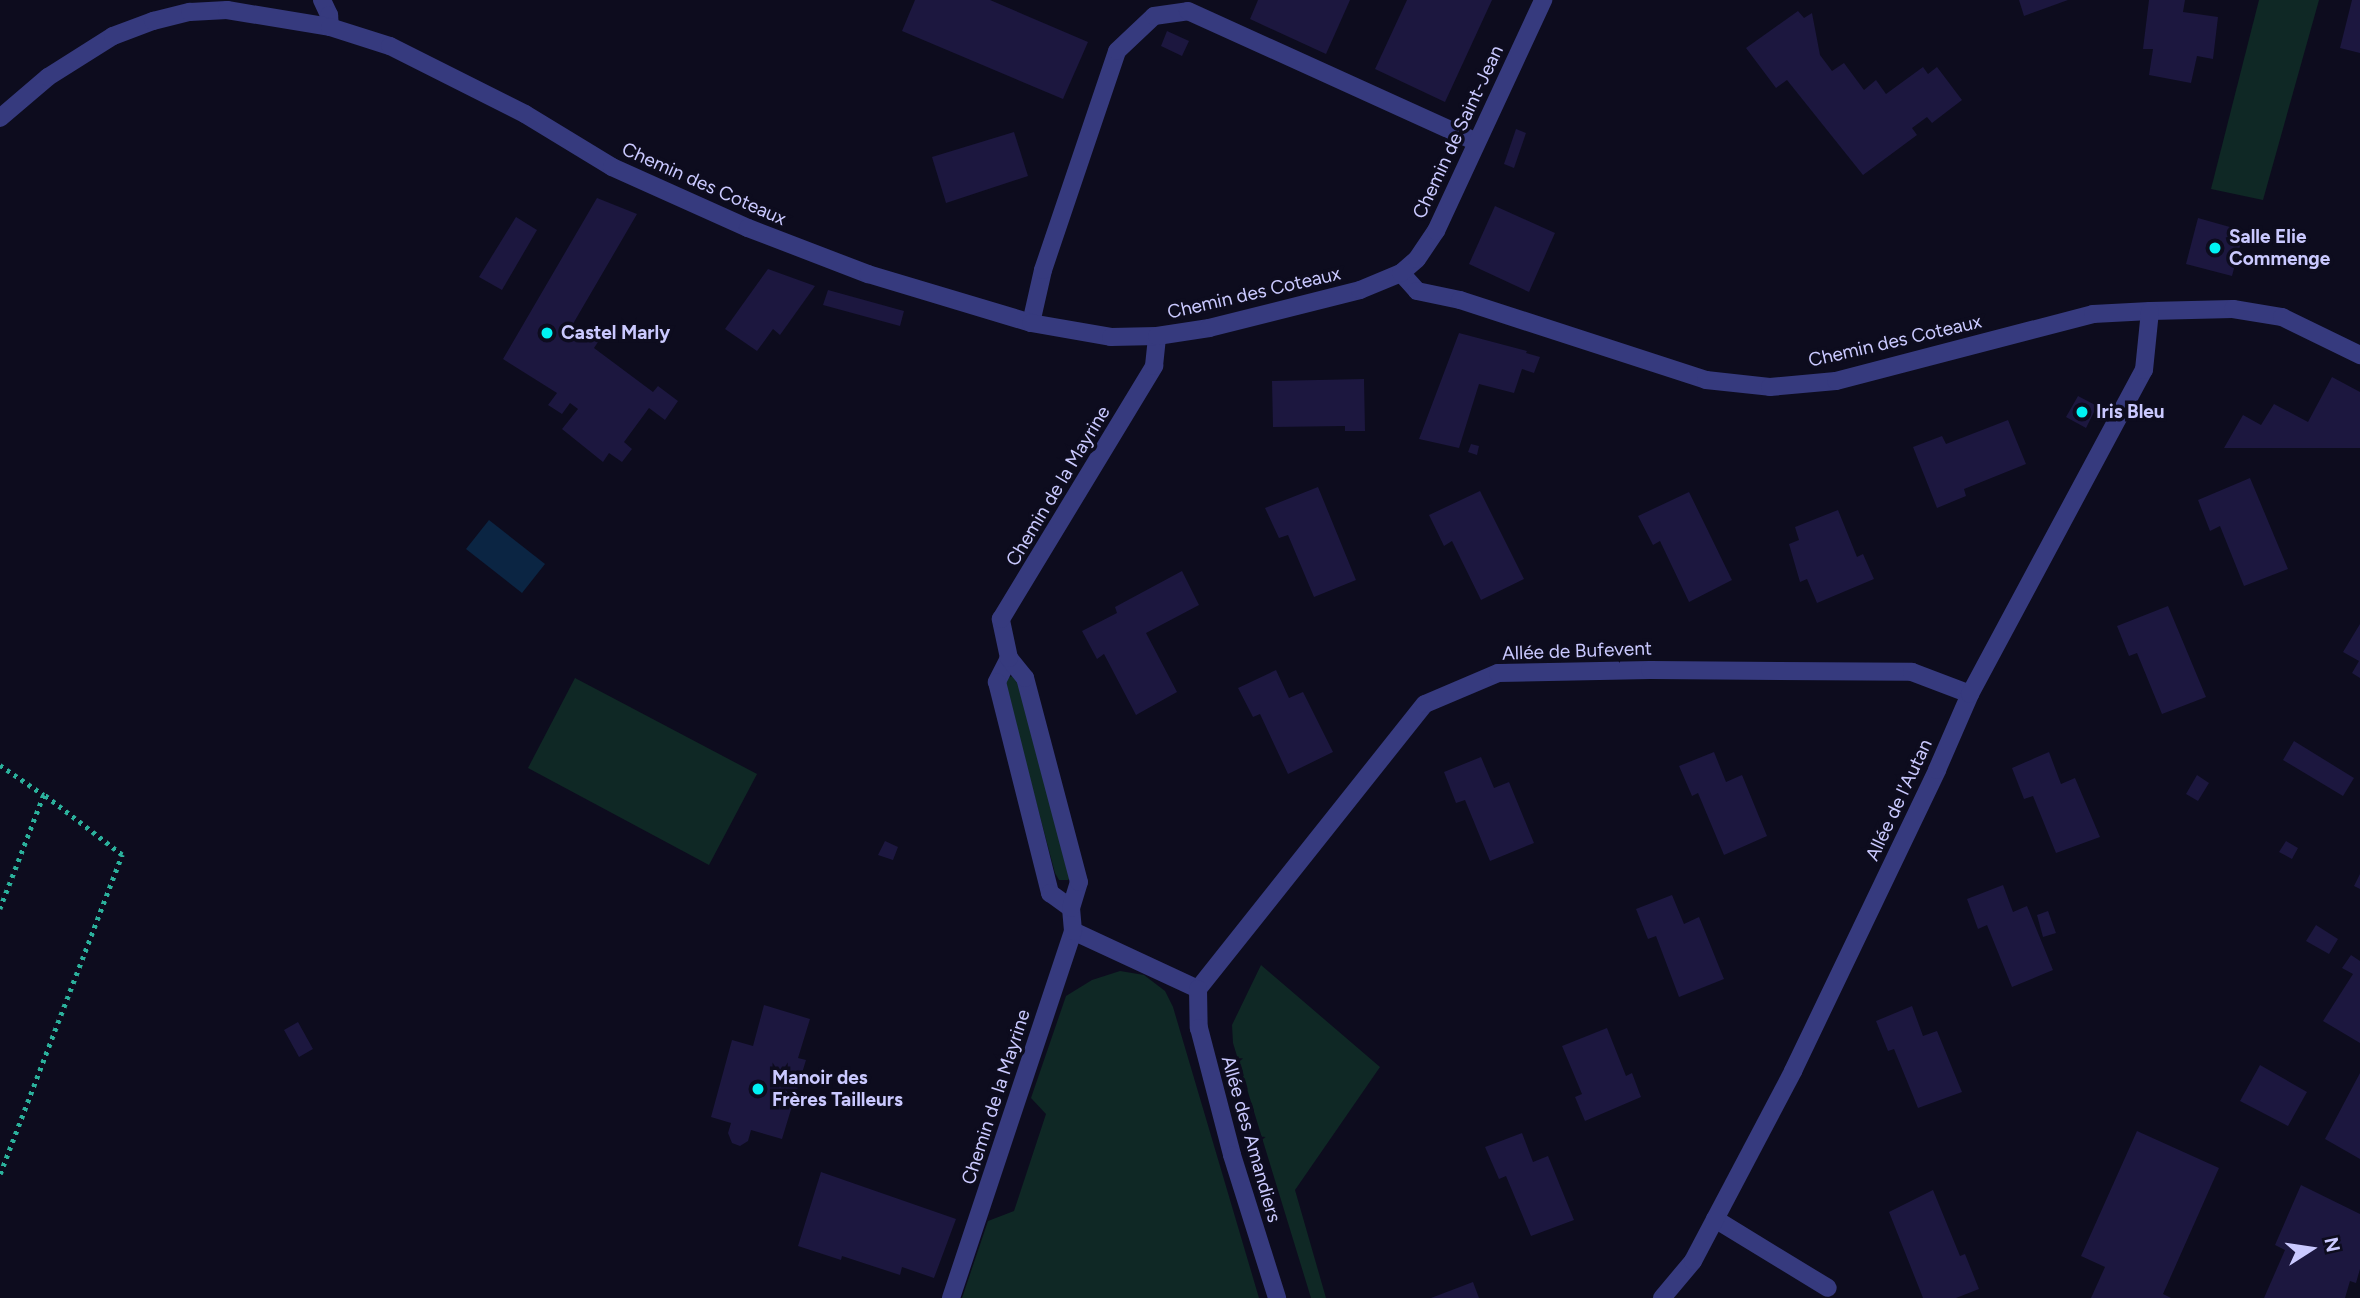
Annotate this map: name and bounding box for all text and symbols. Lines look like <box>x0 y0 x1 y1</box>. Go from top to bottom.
street label: Chemin de Saint-Jean <box>1408 42 1508 222</box>
street label: Chemin des Coteaux <box>618 138 790 230</box>
place label: Salle Elie Commenge <box>2229 226 2330 270</box>
marker: Salle Elie Commenge <box>2207 240 2223 256</box>
street label: Chemin des Coteaux <box>1165 262 1343 324</box>
street label: Chemin des Coteaux <box>1806 310 1984 372</box>
place label: Castel Marly <box>561 322 670 344</box>
marker: Castel Marly <box>539 325 555 341</box>
place label: Iris Bleu <box>2096 401 2165 423</box>
street label: Chemin de la Mayrine <box>1001 402 1115 570</box>
marker: Iris Bleu <box>2074 404 2090 420</box>
street label: Allée de Bufevent <box>1502 637 1652 665</box>
street label: Allée de l'Autan <box>1861 735 1937 865</box>
street label: Chemin de la Mayrine <box>957 1007 1035 1187</box>
street label: Allée des Amandiers <box>1216 1053 1286 1225</box>
place label: Manoir des Frères Tailleurs <box>772 1067 903 1111</box>
marker: Manoir des Frères Tailleurs <box>750 1081 766 1097</box>
north arrow <box>2276 1214 2346 1284</box>
text: N <box>2319 1235 2345 1254</box>

